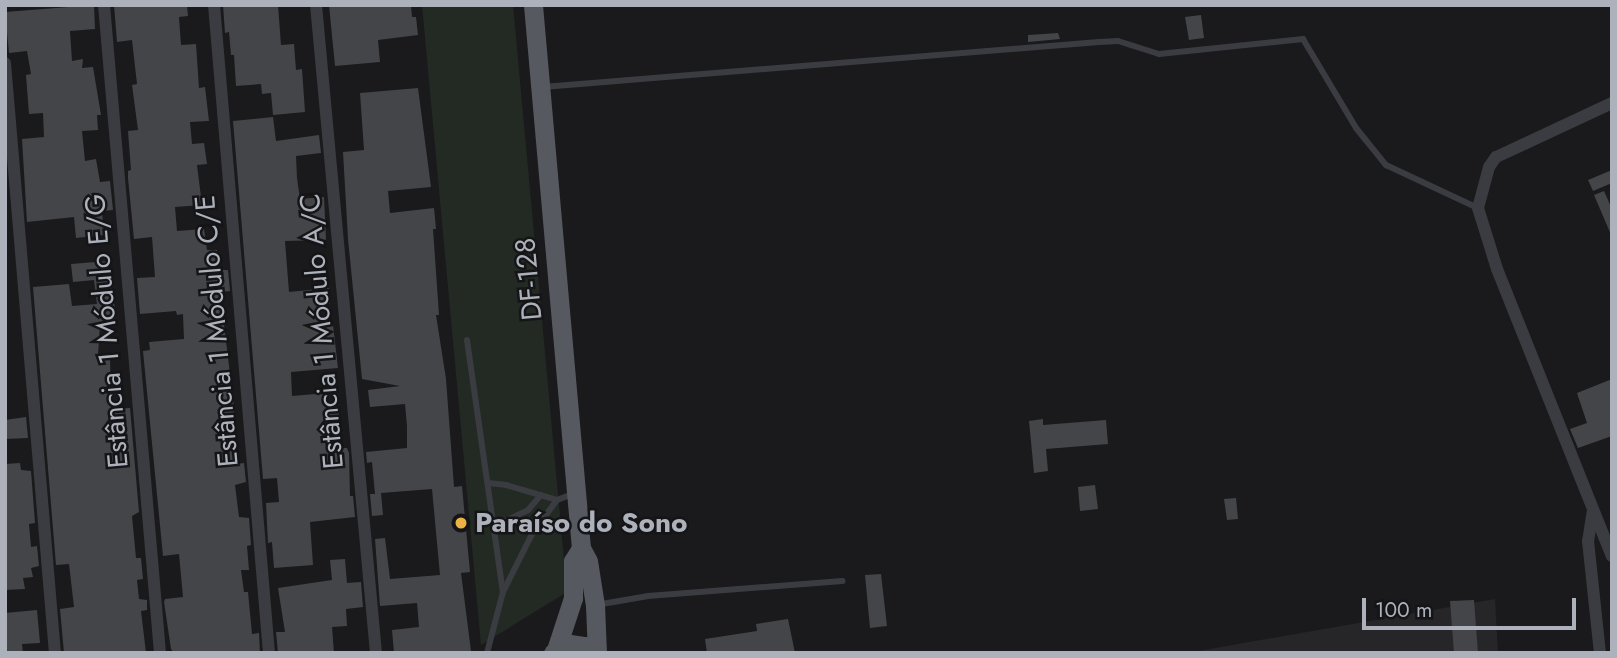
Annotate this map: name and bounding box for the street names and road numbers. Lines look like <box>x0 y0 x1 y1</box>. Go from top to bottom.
street label: Estância 1 Módulo A/C <box>293 192 351 470</box>
street label: Estância 1 Módulo E/G <box>78 193 136 469</box>
street label: Estância 1 Módulo C/E <box>188 194 246 468</box>
street label: DF-128 <box>509 236 549 322</box>

